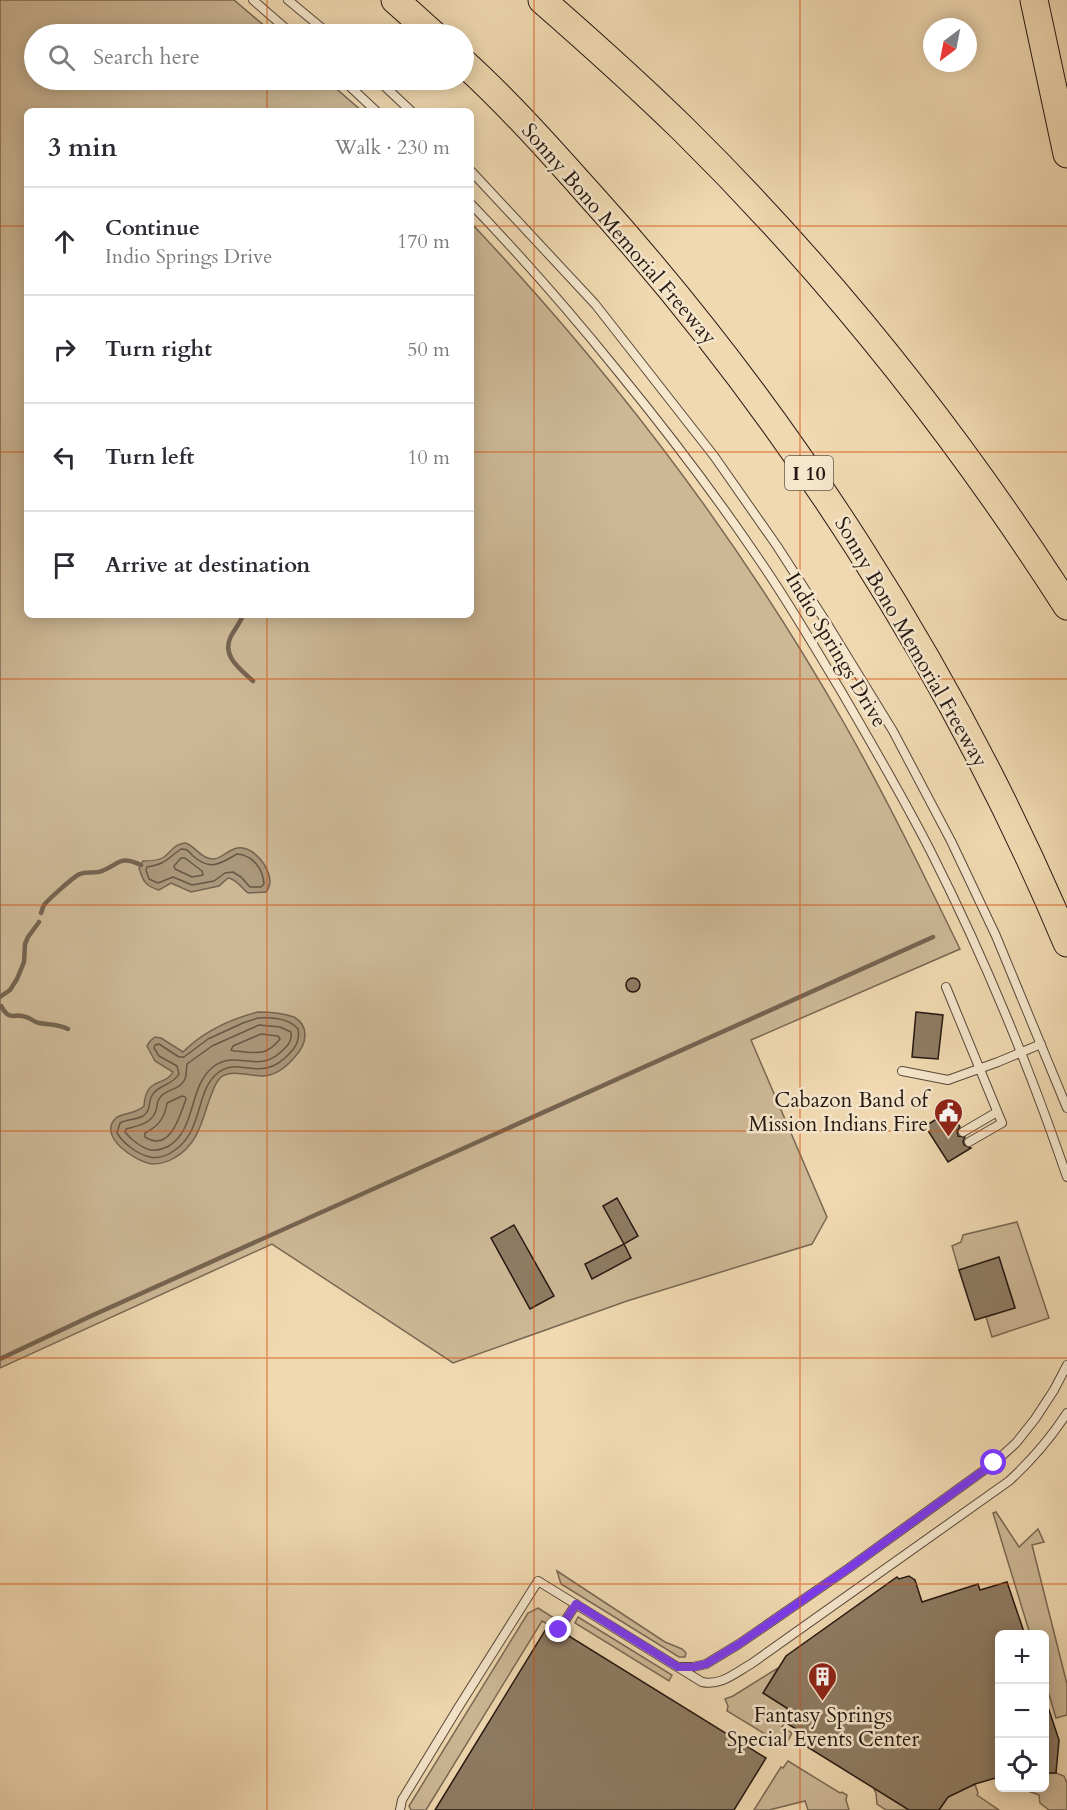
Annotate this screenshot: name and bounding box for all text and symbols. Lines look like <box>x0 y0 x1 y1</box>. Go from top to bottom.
north arrow <box>923 18 977 72</box>
search box <box>24 24 474 90</box>
icon: search <box>45 41 78 74</box>
text: Search here <box>93 42 200 72</box>
street label: Sonny Bono Memorial Freeway <box>515 117 723 351</box>
text: 3 min <box>48 130 117 165</box>
text: Walk · 230 m <box>335 134 450 161</box>
text: Continue <box>105 213 200 243</box>
icon: ahead <box>48 225 81 258</box>
text: 170 m <box>397 228 450 255</box>
text: Indio Springs Drive <box>105 243 272 270</box>
icon: right <box>48 333 81 366</box>
text: Turn right <box>105 334 212 364</box>
text: 50 m <box>407 336 450 363</box>
icon: left <box>48 441 81 474</box>
text: Turn left <box>105 442 194 472</box>
text: 10 m <box>407 444 450 471</box>
road number: I 10 <box>785 456 833 490</box>
street label: Sonny Bono Memorial Freeway <box>827 511 995 773</box>
icon: arrive <box>48 549 81 582</box>
text: Arrive at destination <box>105 550 310 580</box>
street label: Indio Springs Drive <box>778 567 894 733</box>
place label: Cabazon Band of Mission Indians Fire <box>749 1086 932 1139</box>
public building icon: Cabazon Band of Mission Indians Fire <box>933 1096 965 1138</box>
route start <box>980 1449 1006 1475</box>
route end <box>545 1616 571 1642</box>
map controls <box>995 1630 1049 1792</box>
button: + <box>995 1630 1049 1684</box>
building icon: Fantasy Springs Special Events Center <box>807 1660 839 1702</box>
button: − <box>995 1684 1049 1738</box>
place label: Fantasy Springs Special Events Center <box>727 1701 920 1754</box>
button: locate <box>995 1738 1049 1792</box>

